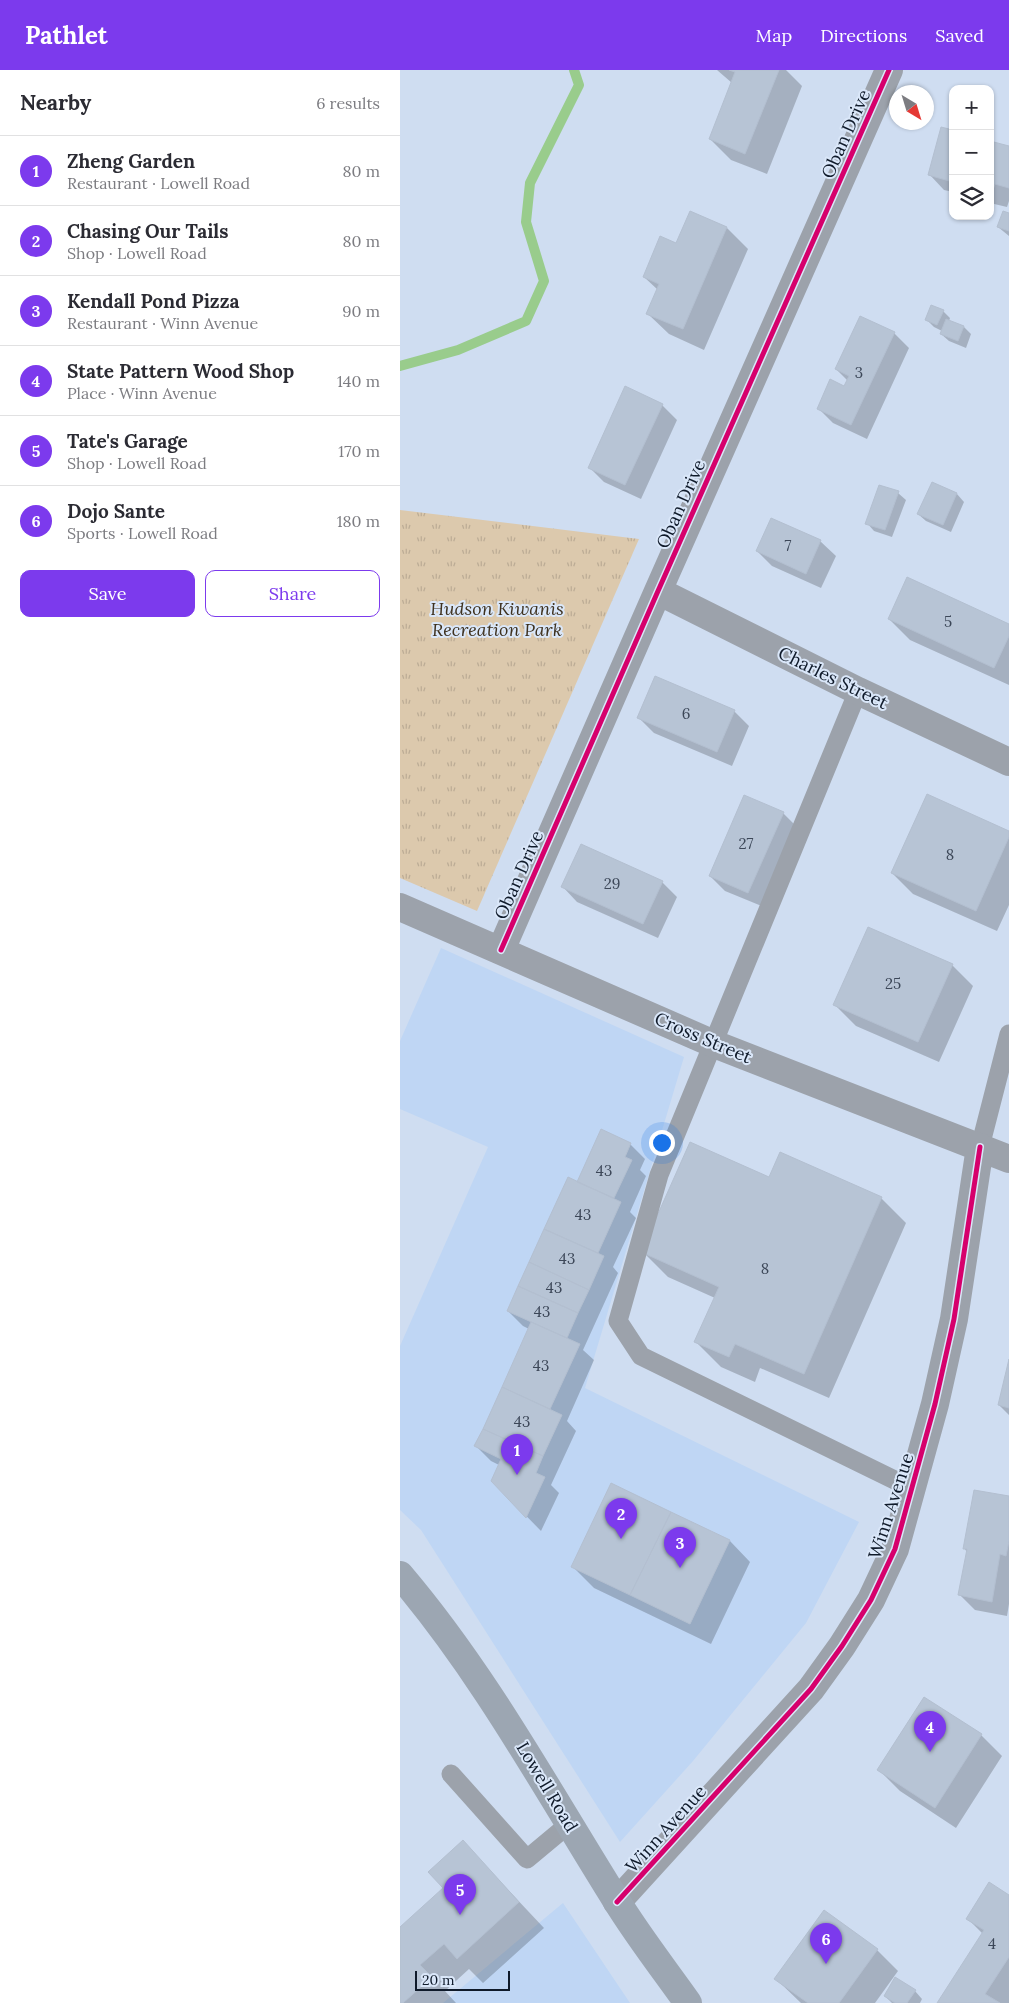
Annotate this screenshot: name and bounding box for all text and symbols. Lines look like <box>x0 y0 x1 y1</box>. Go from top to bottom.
text: Pathlet <box>25 20 108 51</box>
text: Map <box>756 24 792 47</box>
text: Directions <box>820 24 907 47</box>
text: Saved <box>935 24 984 47</box>
north arrow <box>889 85 934 130</box>
map controls <box>949 85 994 220</box>
button: + <box>949 85 994 130</box>
street label: Oban Drive <box>816 86 875 182</box>
text: Nearby <box>20 89 91 116</box>
text: 6 results <box>316 93 380 113</box>
button: − <box>949 130 994 175</box>
text: Zheng Garden <box>67 149 195 173</box>
text: 1 <box>33 161 39 181</box>
text: 80 m <box>343 161 380 181</box>
text: Restaurant · Lowell Road <box>67 173 250 193</box>
button: layers <box>949 175 994 220</box>
text: Chasing Our Tails <box>67 219 228 243</box>
text: 2 <box>32 231 40 251</box>
text: 80 m <box>343 231 380 251</box>
text: Shop · Lowell Road <box>67 243 207 263</box>
text: Kendall Pond Pizza <box>67 289 239 313</box>
text: 3 <box>32 301 40 321</box>
text: 90 m <box>342 301 380 321</box>
text: Restaurant · Winn Avenue <box>67 313 258 333</box>
text: State Pattern Wood Shop <box>67 359 294 383</box>
house number: 3 <box>855 363 863 382</box>
text: 4 <box>32 371 40 391</box>
text: 140 m <box>337 371 380 391</box>
text: Place · Winn Avenue <box>67 383 217 403</box>
text: Tate's Garage <box>67 429 188 453</box>
text: 5 <box>32 441 40 461</box>
text: 170 m <box>338 441 380 461</box>
text: Shop · Lowell Road <box>67 453 207 473</box>
street label: Oban Drive <box>651 456 710 552</box>
text: Dojo Sante <box>67 499 165 523</box>
text: 6 <box>31 511 41 531</box>
text: 180 m <box>337 511 380 531</box>
text: Sports · Lowell Road <box>67 523 218 543</box>
house number: 7 <box>785 536 792 555</box>
button: Save <box>20 570 195 617</box>
button: Share <box>205 570 380 617</box>
park label: Hudson Kiwanis Recreation Park <box>430 597 564 641</box>
house number: 5 <box>944 612 952 631</box>
street label: Charles Street <box>775 641 892 714</box>
house number: 6 <box>682 704 690 723</box>
street label: Oban Drive <box>489 827 548 923</box>
house number: 27 <box>739 834 754 853</box>
house number: 8 <box>946 845 954 864</box>
house number: 29 <box>604 874 620 893</box>
house number: 25 <box>885 974 901 993</box>
street label: Cross Street <box>651 1007 755 1068</box>
your location <box>649 1130 675 1156</box>
house number: 43 <box>596 1161 612 1180</box>
house number: 43 <box>575 1205 591 1224</box>
house number: 43 <box>559 1249 575 1268</box>
house number: 8 <box>761 1259 769 1278</box>
house number: 43 <box>546 1278 562 1297</box>
house number: 43 <box>534 1302 550 1321</box>
house number: 43 <box>533 1356 549 1375</box>
house number: 43 <box>514 1412 530 1431</box>
pin: 1 <box>501 1434 533 1475</box>
street label: Winn Avenue <box>863 1450 919 1562</box>
pin: 2 <box>605 1498 637 1539</box>
pin: 3 <box>664 1527 696 1568</box>
pin: 4 <box>914 1711 946 1752</box>
street label: Lowell Road <box>512 1738 583 1836</box>
street label: Winn Avenue <box>620 1780 711 1877</box>
pin: 5 <box>444 1874 476 1915</box>
pin: 6 <box>810 1923 842 1964</box>
house number: 4 <box>988 1934 996 1953</box>
scale bar <box>415 1968 510 1991</box>
text: 20 m <box>422 1971 454 1989</box>

